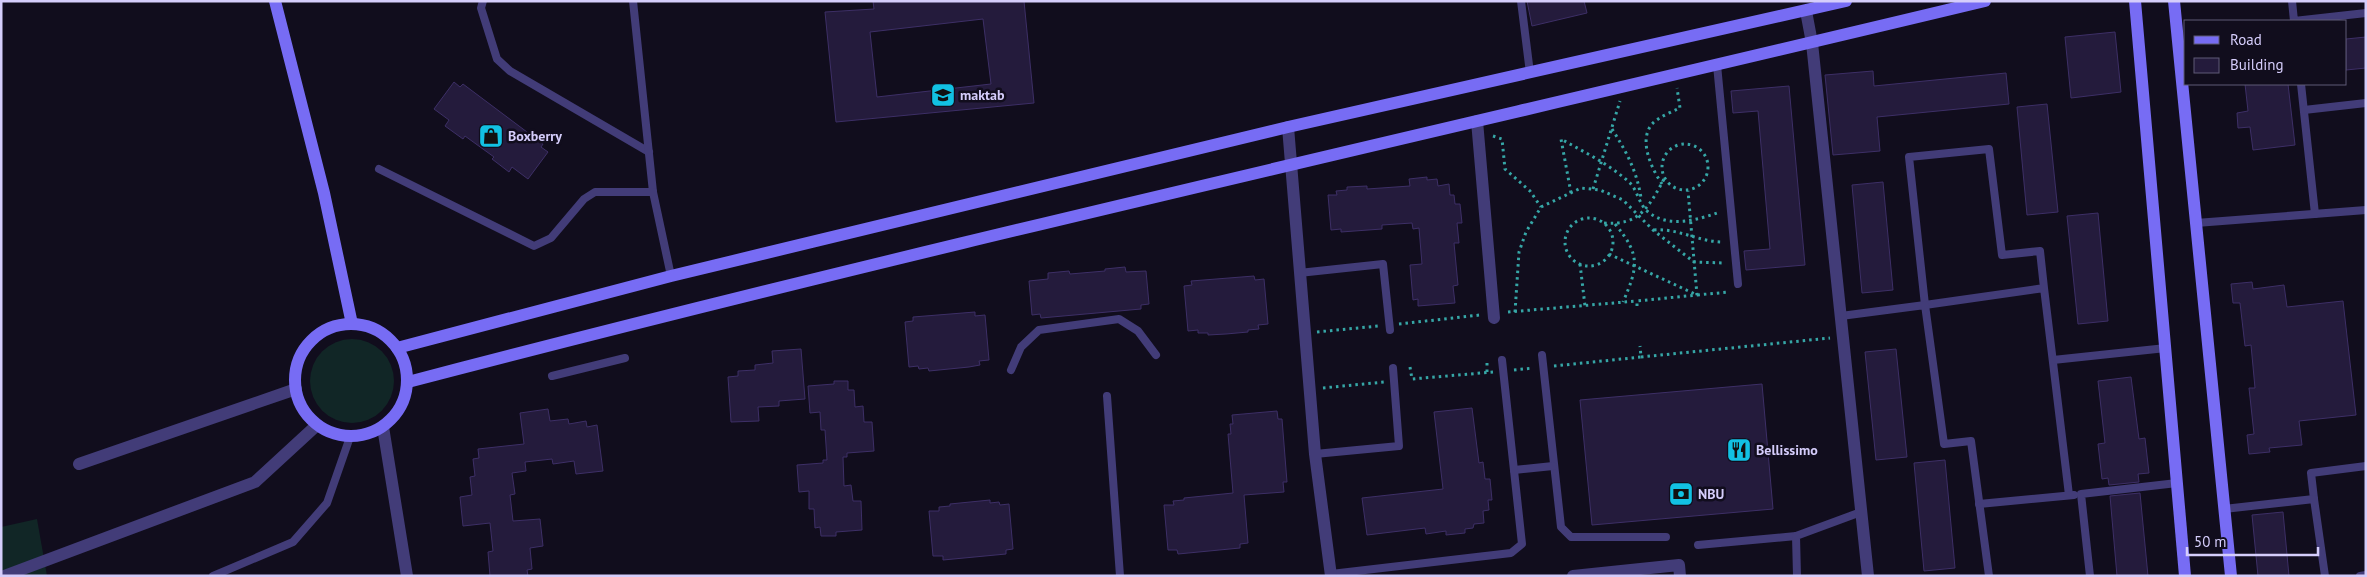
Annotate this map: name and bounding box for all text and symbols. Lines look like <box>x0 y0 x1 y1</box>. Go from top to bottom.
legend <box>2184 20 2347 85</box>
text: Road <box>2230 30 2262 49</box>
text: Building <box>2230 55 2284 74</box>
school or university icon: maktab <box>930 82 956 108</box>
place label: maktab <box>960 86 1005 104</box>
shop icon: Boxberry <box>478 123 504 149</box>
place label: Boxberry <box>508 127 562 145</box>
restaurant icon: Bellissimo <box>1726 437 1752 463</box>
place label: Bellissimo <box>1756 441 1818 459</box>
bank icon: NBU <box>1668 481 1694 507</box>
place label: NBU <box>1698 485 1724 503</box>
scale bar <box>2187 524 2318 556</box>
text: 50 m <box>2194 532 2227 551</box>

